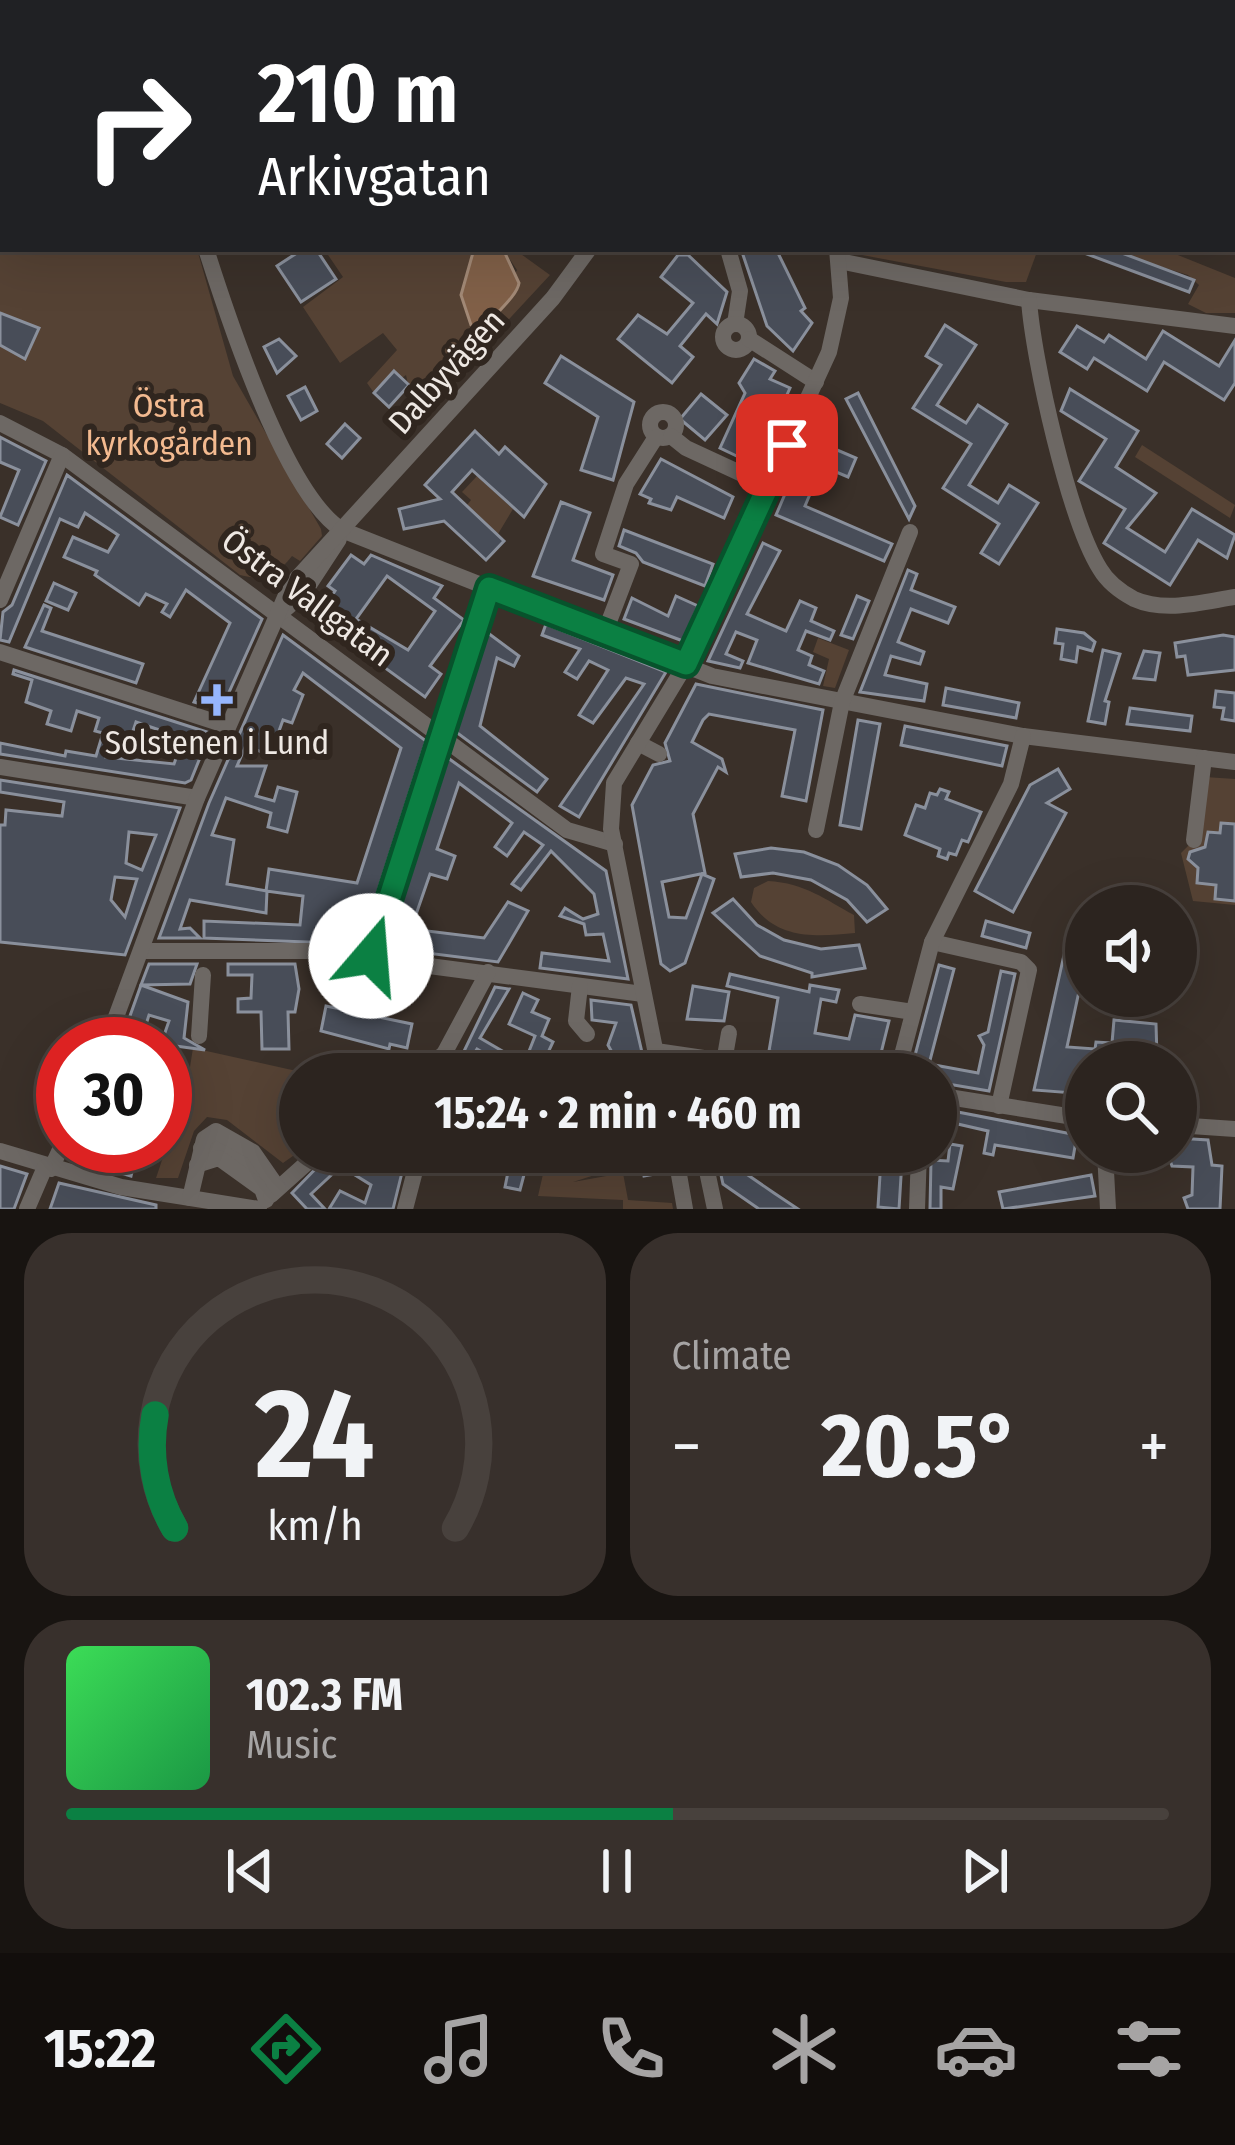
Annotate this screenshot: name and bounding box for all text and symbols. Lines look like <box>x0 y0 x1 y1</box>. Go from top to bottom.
text: 210 m <box>258 43 458 144</box>
icon: right <box>60 48 216 204</box>
text: Arkivgatan <box>258 145 491 209</box>
street label: Dalbyvägen <box>380 301 513 442</box>
park label: Östra kyrkogården <box>85 386 253 464</box>
pin <box>736 394 838 496</box>
icon: arrive <box>754 412 820 478</box>
street label: Östra Vallgatan <box>214 520 401 675</box>
marker: Solstenen i Lund <box>201 684 233 716</box>
place label: Solstenen i Lund <box>105 723 329 763</box>
map controls <box>1065 885 1197 1173</box>
button: sound <box>1065 885 1197 1017</box>
position arrow <box>308 893 434 1019</box>
speed limit sign: 30 <box>36 1017 192 1173</box>
button: search <box>1065 1041 1197 1173</box>
text: 15:24 · 2 min · 460 m <box>434 1086 802 1140</box>
text: Climate <box>672 1333 792 1379</box>
text: 24 <box>254 1360 374 1510</box>
text: 20.5° <box>821 1392 1019 1500</box>
text: − <box>672 1407 701 1486</box>
text: + <box>1139 1407 1169 1486</box>
text: km/h <box>267 1499 363 1550</box>
text: 102.3 FM <box>246 1668 403 1722</box>
text: Music <box>246 1722 337 1768</box>
icon: previous <box>217 1838 283 1904</box>
icon: pause <box>584 1838 650 1904</box>
icon: next <box>952 1838 1018 1904</box>
icon: directions <box>244 2007 328 2091</box>
icon: music <box>417 2007 501 2091</box>
icon: phone <box>589 2007 673 2091</box>
icon: climate <box>762 2007 846 2091</box>
icon: car <box>934 2007 1018 2091</box>
icon: filters <box>1107 2007 1191 2091</box>
text: 15:22 <box>44 2017 156 2081</box>

